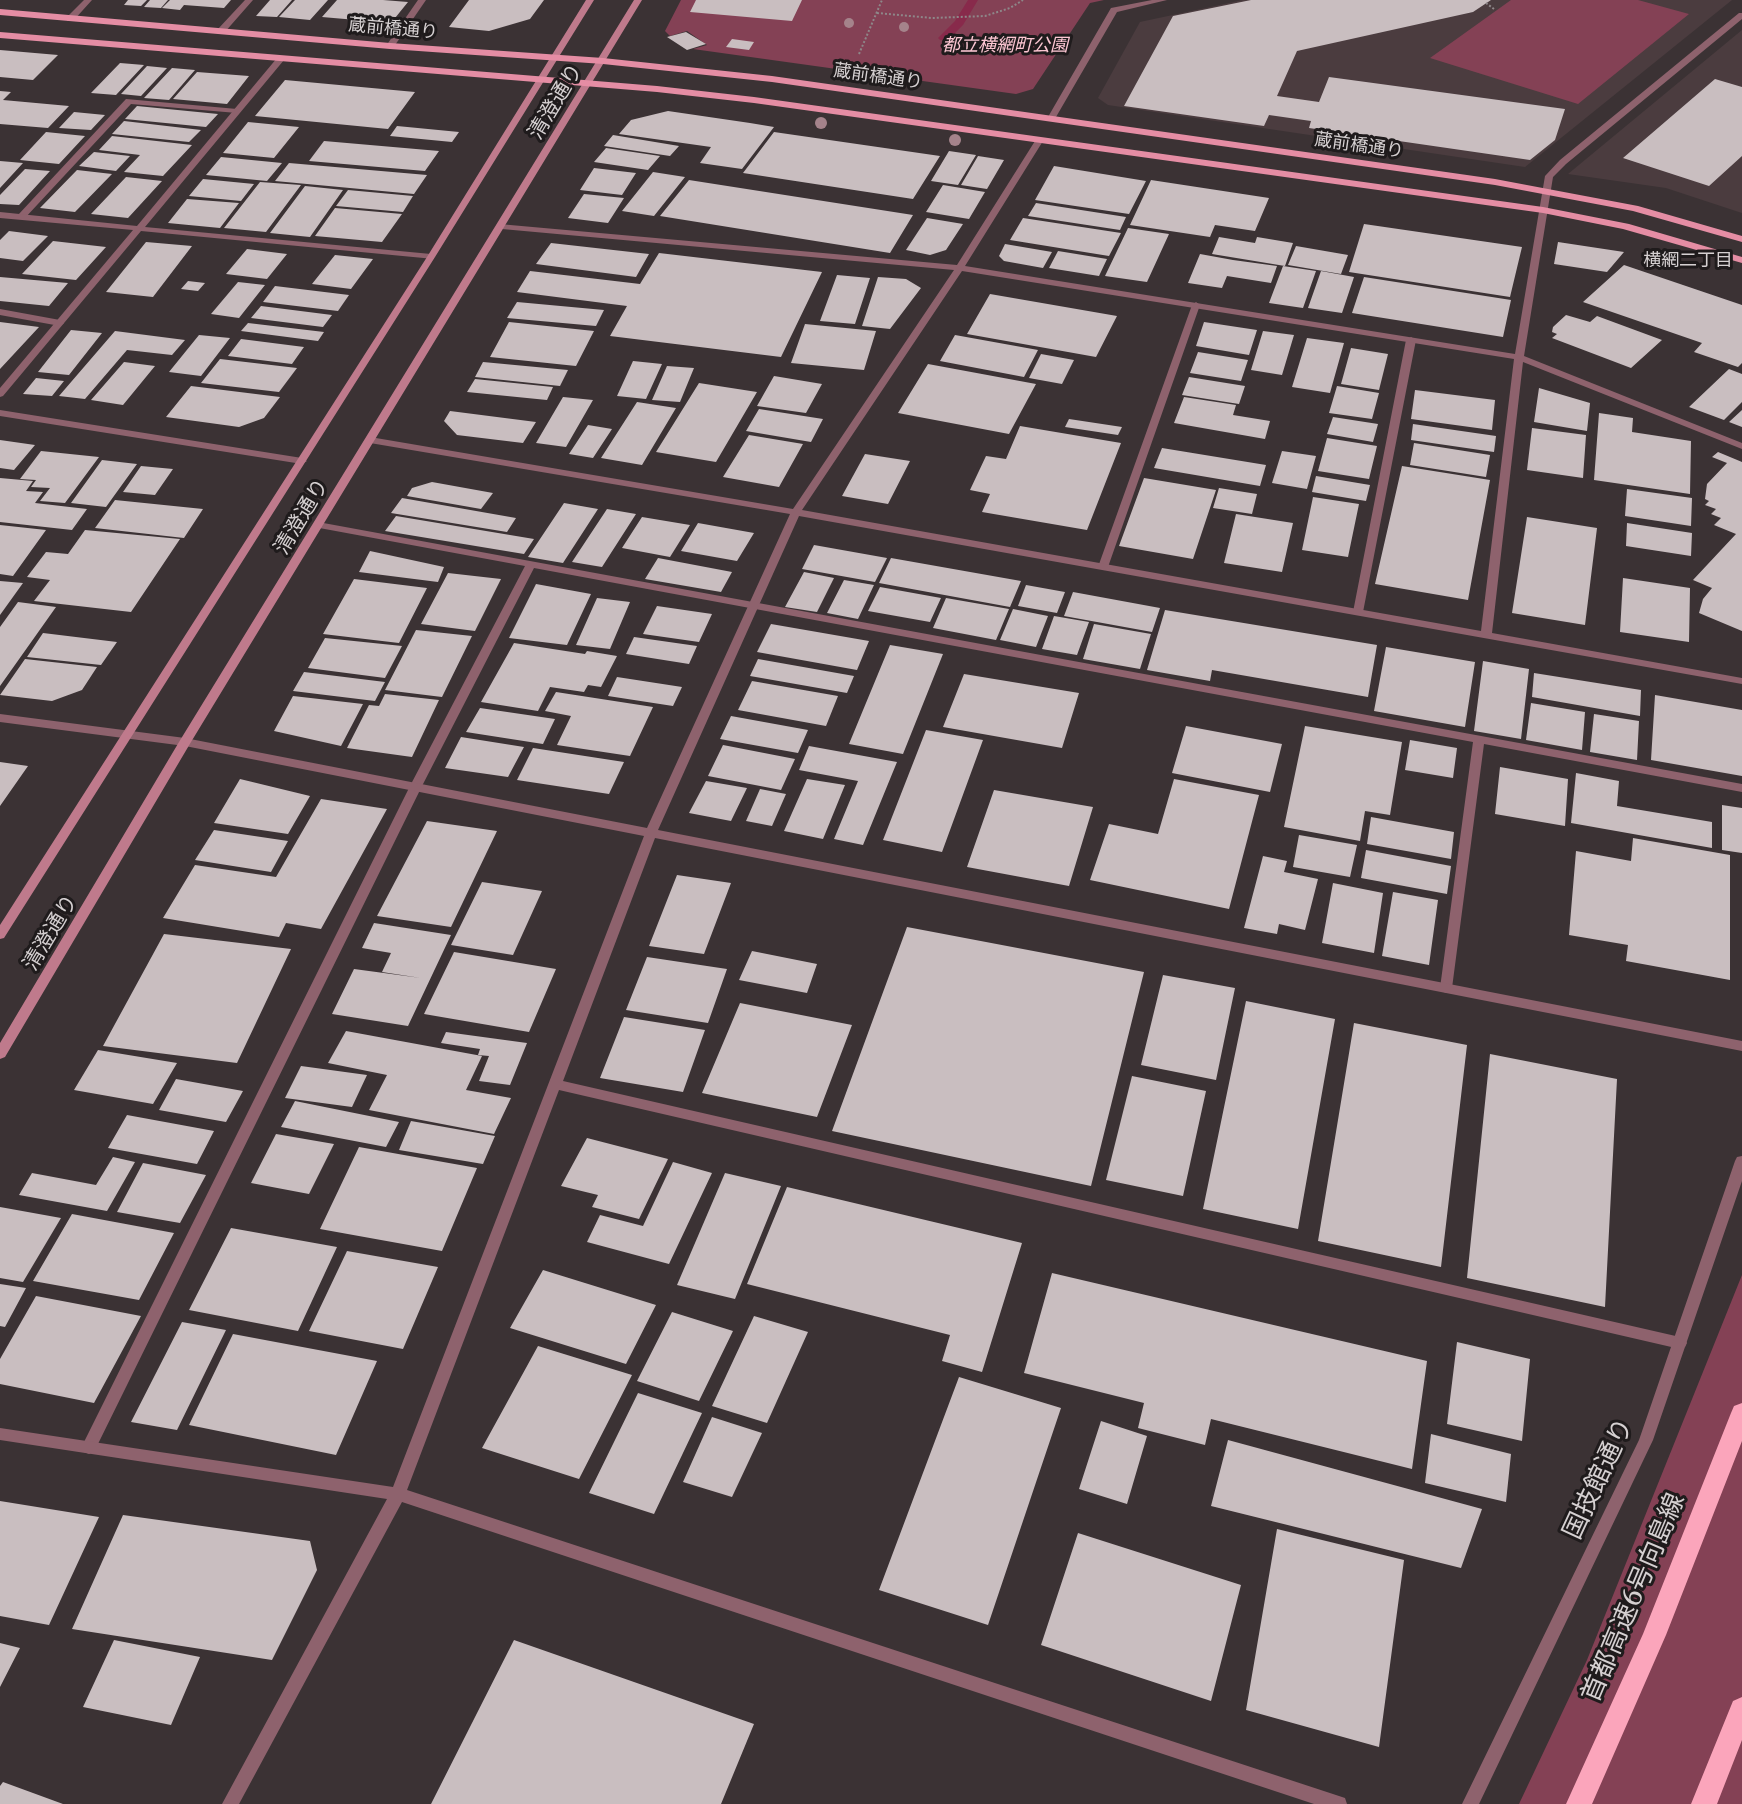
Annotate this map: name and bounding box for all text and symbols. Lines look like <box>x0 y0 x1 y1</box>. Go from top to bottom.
street label: 蔵前橋通り <box>347 14 439 44</box>
park label: 都立横網町公園 <box>942 35 1068 57</box>
street label: 清澄通り <box>524 60 588 144</box>
street label: 蔵前橋通り <box>832 60 924 94</box>
street label: 蔵前橋通り <box>1313 129 1405 163</box>
district label: 横網二丁目 <box>1643 250 1733 272</box>
street label: 清澄通り <box>270 475 334 559</box>
street label: 清澄通り <box>19 891 83 975</box>
street label: 国技館通り <box>1557 1413 1641 1545</box>
street label: 首都高速6号向島線 <box>1576 1489 1692 1707</box>

